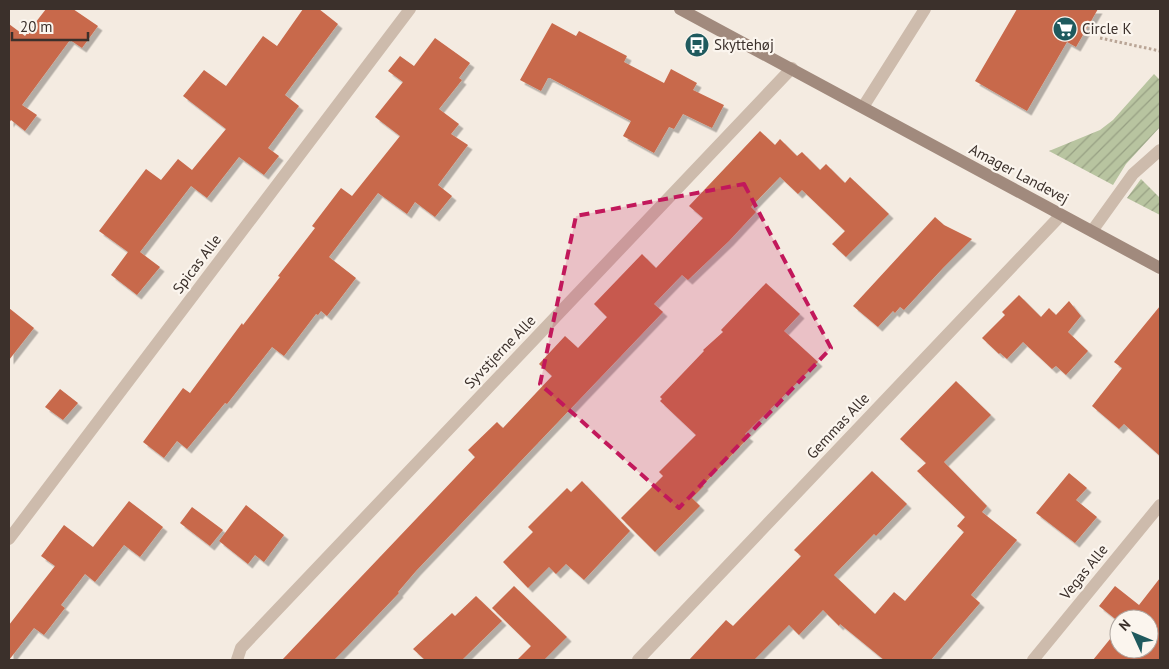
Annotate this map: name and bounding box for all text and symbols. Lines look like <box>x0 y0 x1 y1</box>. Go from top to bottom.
scale bar <box>12 10 89 42</box>
supermarket icon: Circle K <box>1052 16 1078 42</box>
text: 20 m <box>20 17 53 36</box>
place label: Circle K <box>1082 19 1132 38</box>
bus stop icon: Skyttehøj <box>684 32 710 58</box>
place label: Skyttehøj <box>714 35 774 54</box>
street label: Amager Landevej <box>966 139 1072 208</box>
street label: Spicas Alle <box>168 230 225 297</box>
street label: Syvstjerne Alle <box>460 311 539 392</box>
street label: Gemmas Alle <box>802 389 873 463</box>
street label: Vegas Alle <box>1055 540 1112 604</box>
north arrow <box>1109 609 1159 659</box>
text: N <box>1115 615 1134 635</box>

